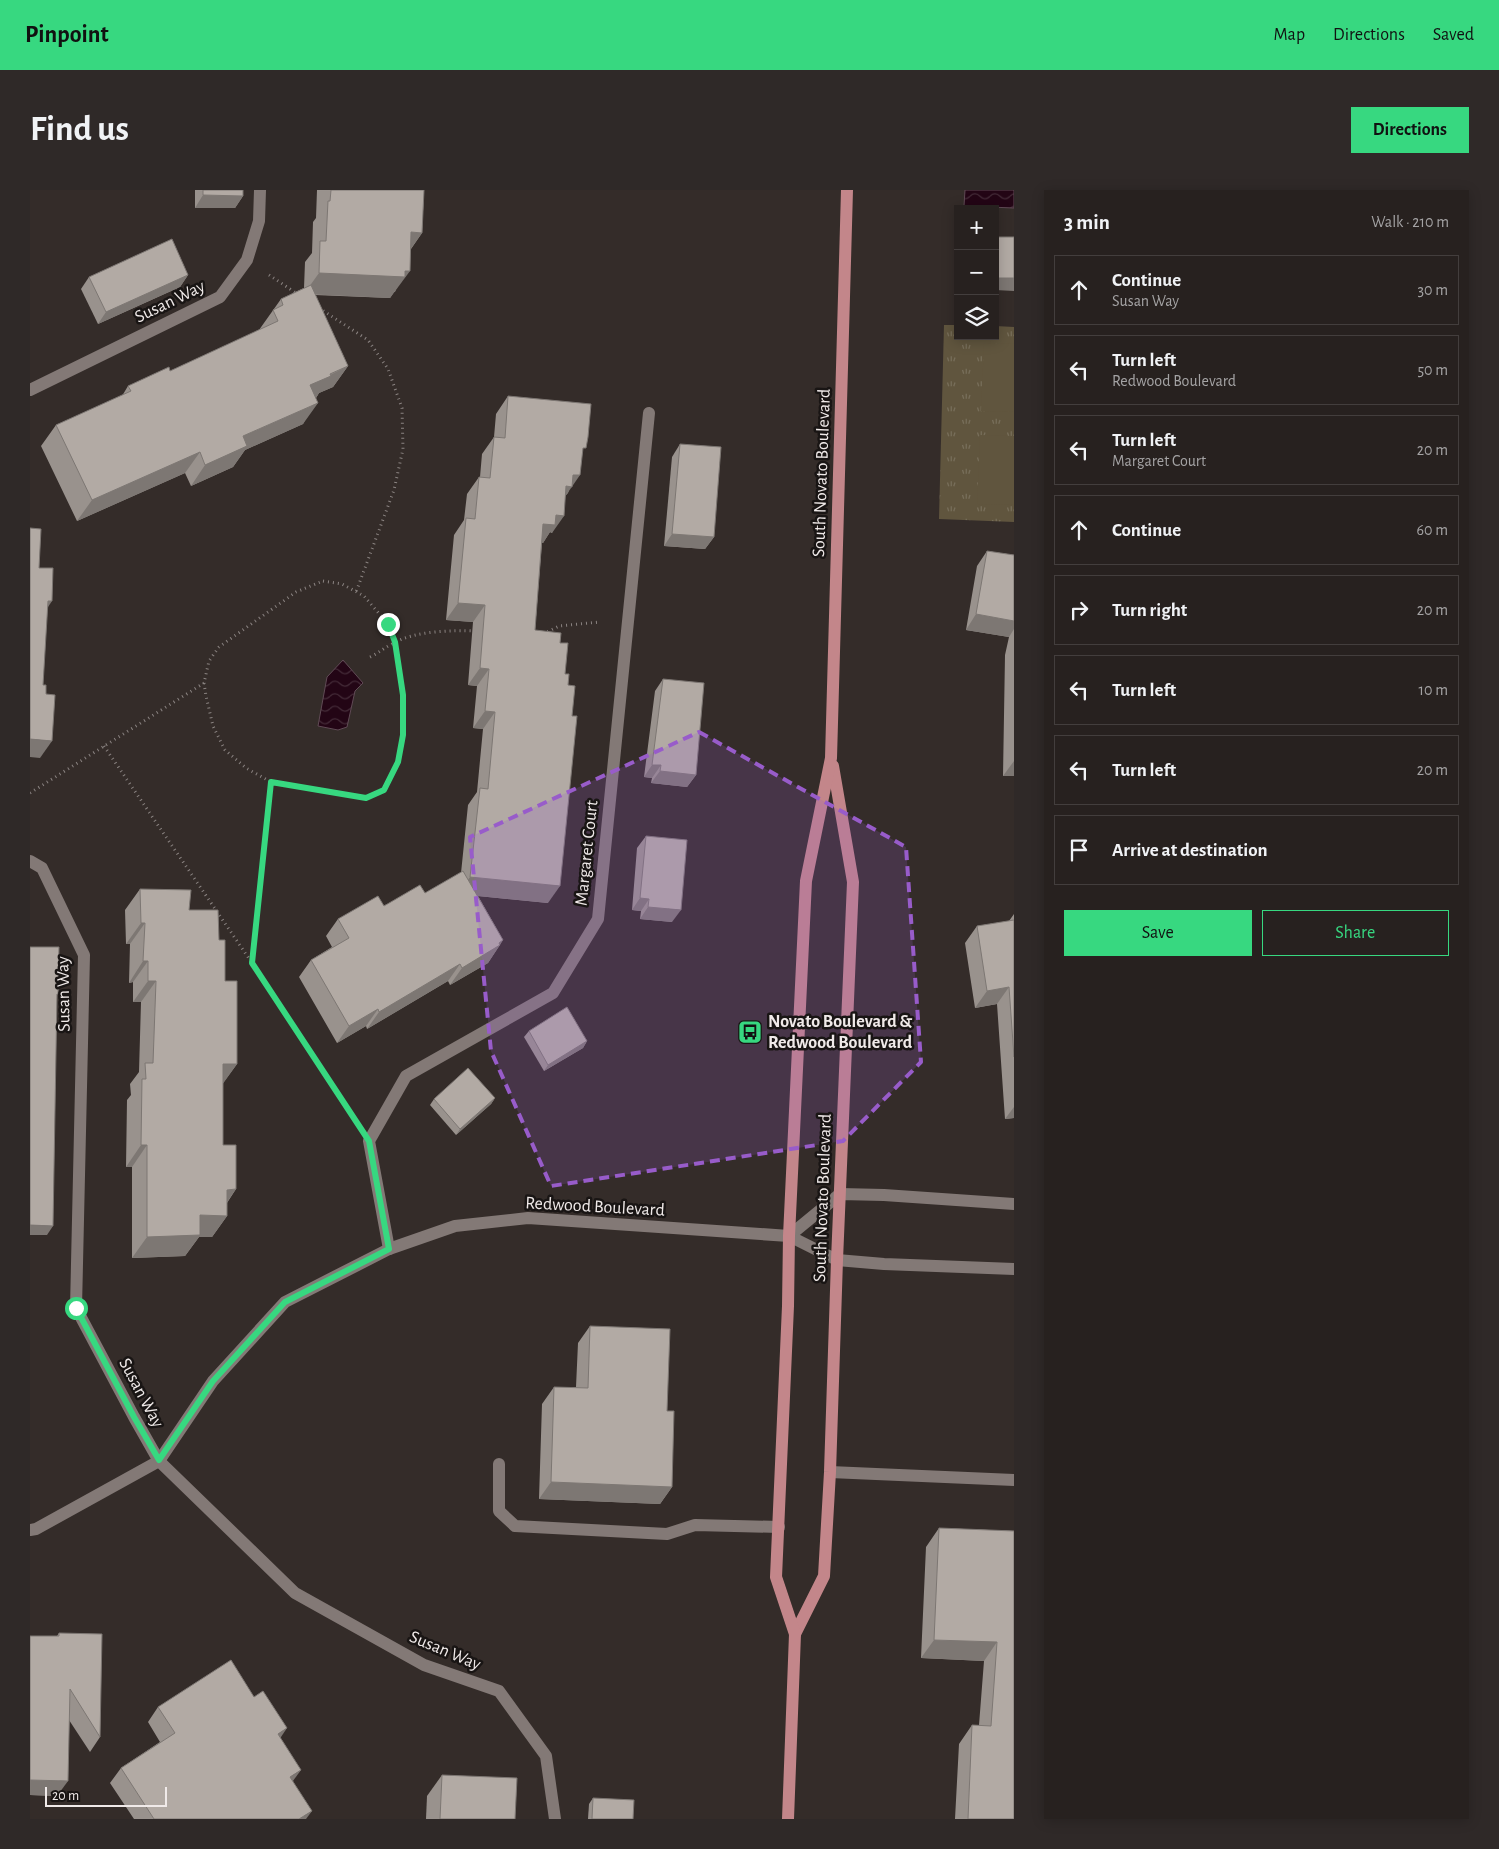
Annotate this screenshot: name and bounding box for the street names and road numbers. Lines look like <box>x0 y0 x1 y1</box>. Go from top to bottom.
street label: Susan Way <box>132 277 208 327</box>
street label: South Novato Boulevard <box>810 388 834 558</box>
street label: Margaret Court <box>573 799 602 907</box>
street label: Susan Way <box>54 956 74 1032</box>
street label: South Novato Boulevard <box>811 1113 835 1283</box>
street label: Redwood Boulevard <box>525 1194 665 1220</box>
street label: Susan Way <box>115 1355 167 1431</box>
street label: Susan Way <box>407 1628 484 1674</box>

